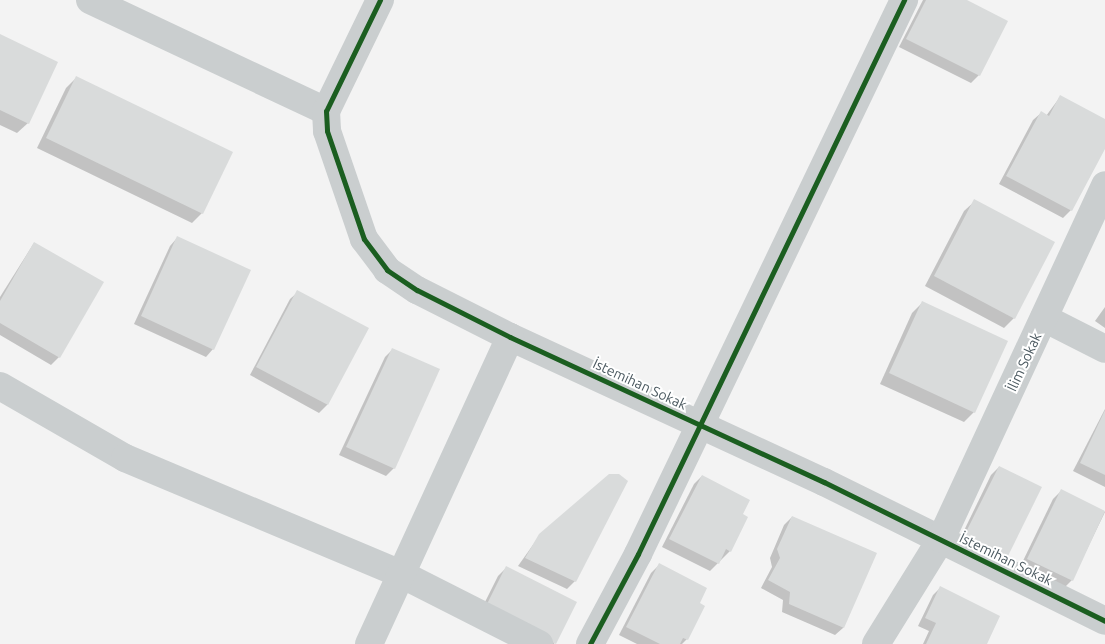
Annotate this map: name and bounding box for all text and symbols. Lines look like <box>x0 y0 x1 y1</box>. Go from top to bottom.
street label: İlim Sokak <box>1003 330 1045 394</box>
street label: İstemihan Sokak <box>590 355 690 413</box>
street label: İstemihan Sokak <box>957 529 1055 589</box>

